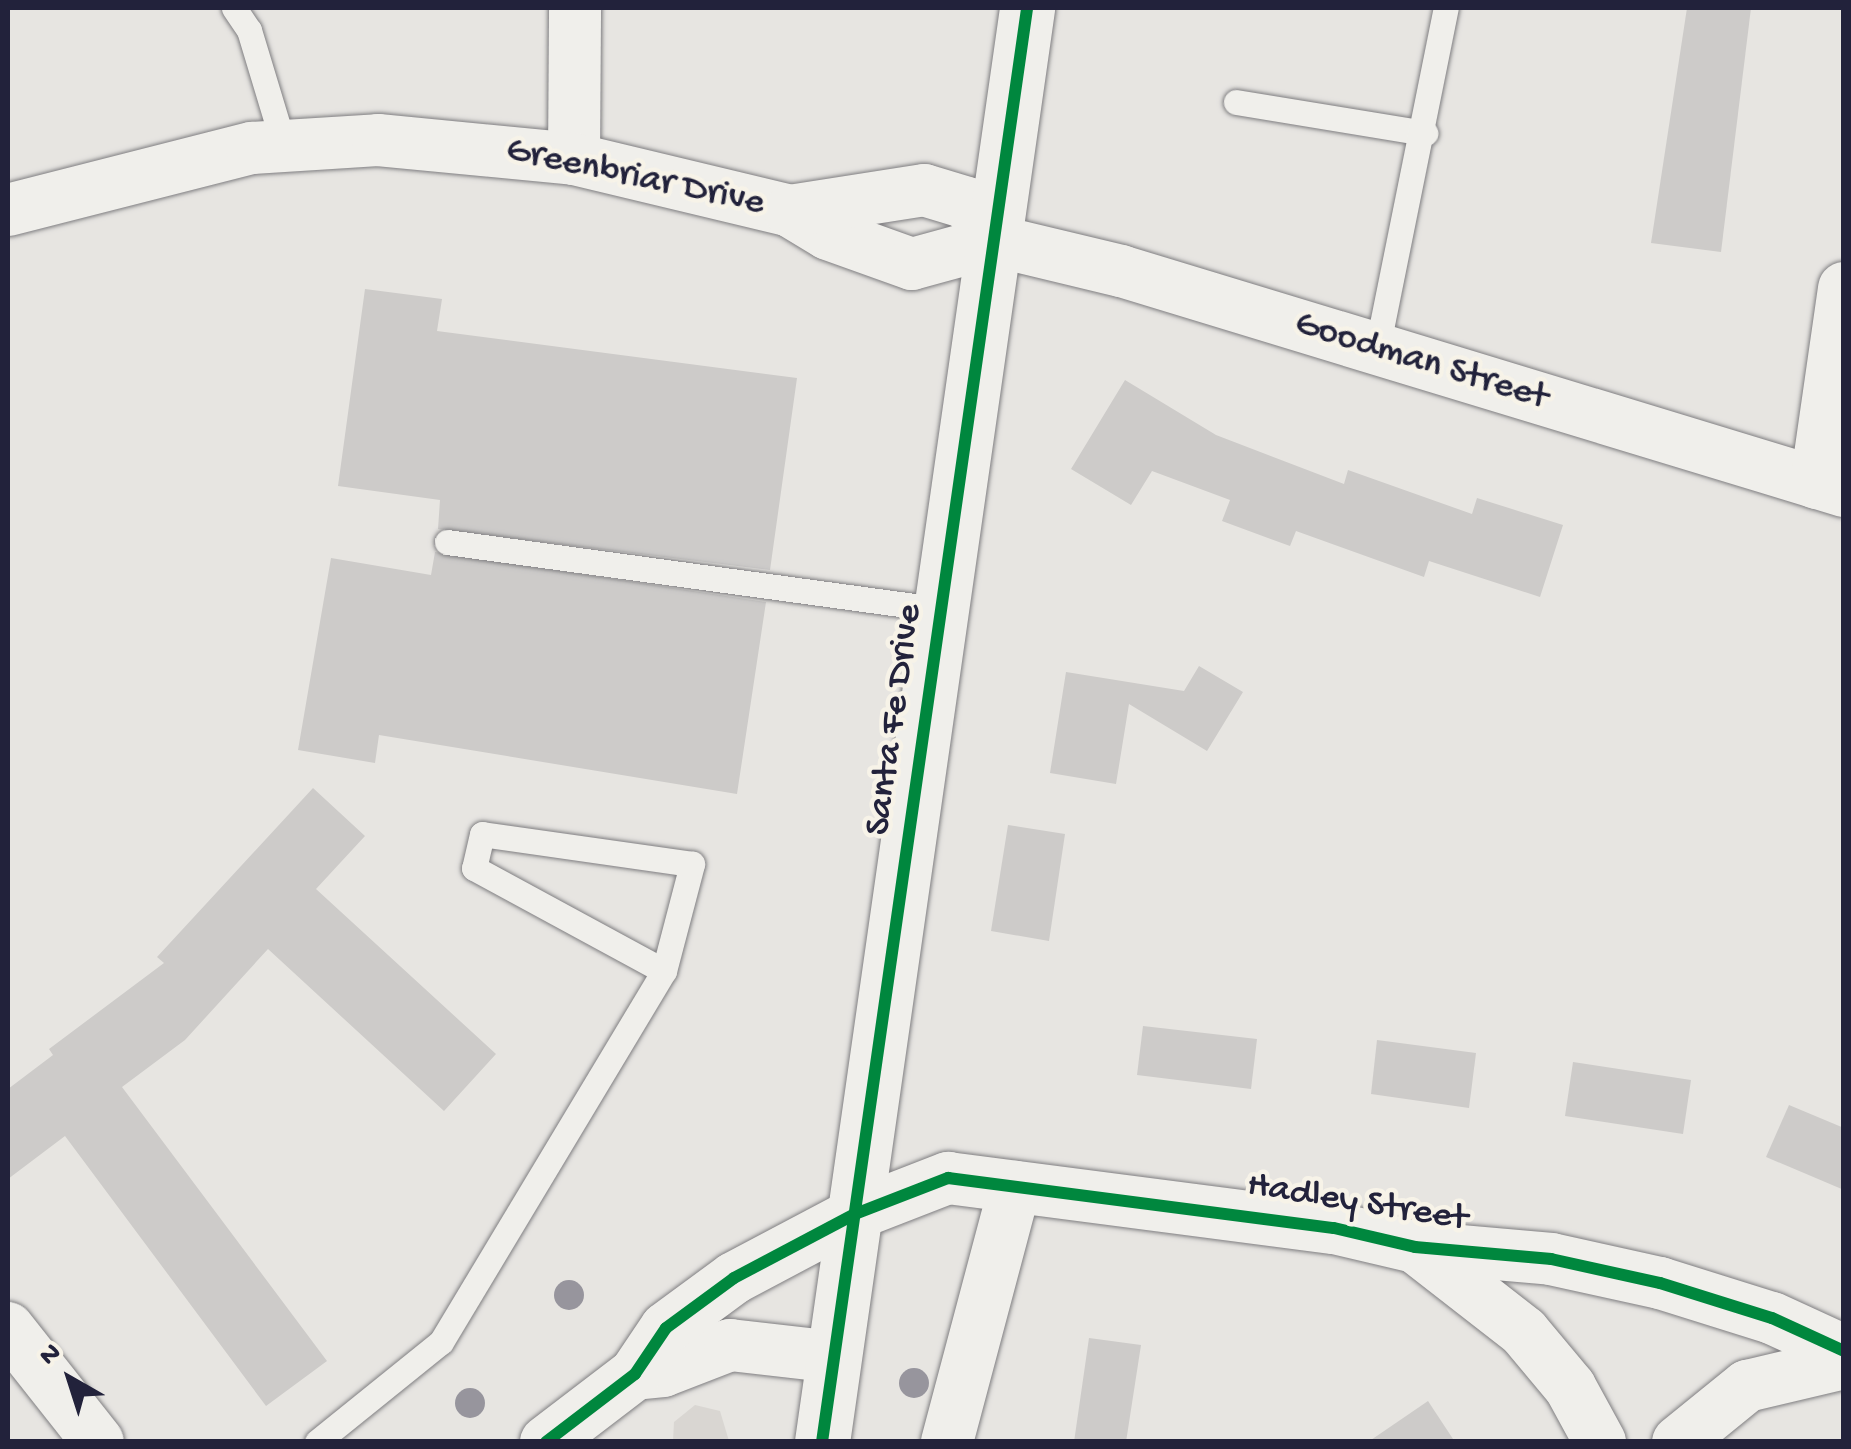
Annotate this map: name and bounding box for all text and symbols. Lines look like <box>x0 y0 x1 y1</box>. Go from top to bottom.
street label: Greenbriar Drive <box>502 128 768 228</box>
street label: Goodman Street <box>1289 302 1553 422</box>
street label: Santa Fe Drive <box>857 601 935 839</box>
street label: Hadley Street <box>1244 1164 1470 1244</box>
north arrow <box>20 1329 120 1429</box>
text: N <box>33 1337 68 1374</box>

